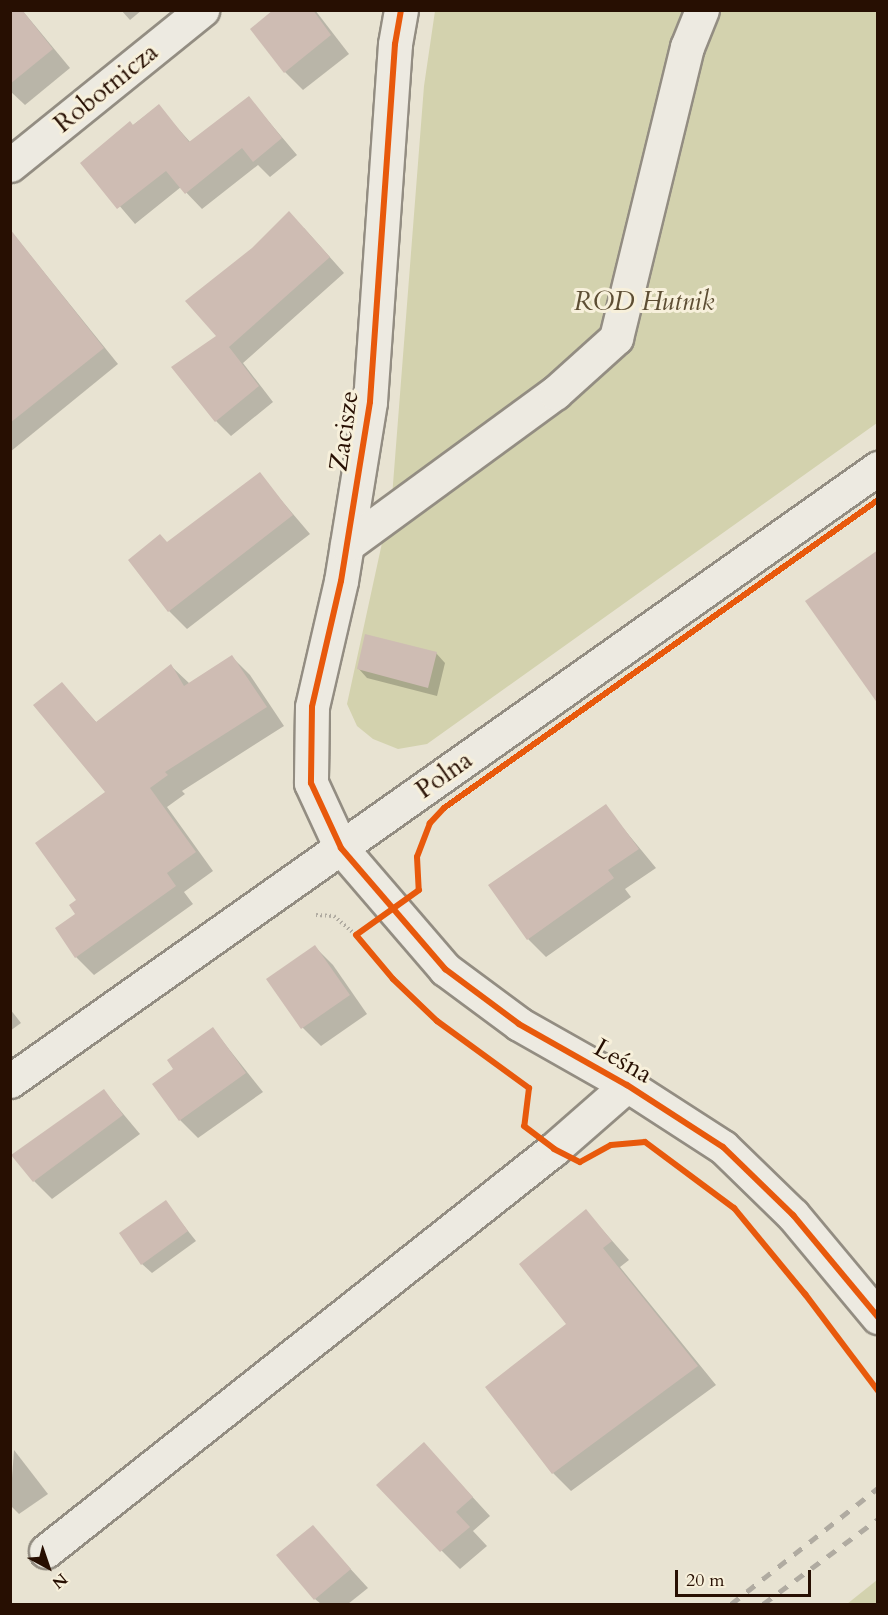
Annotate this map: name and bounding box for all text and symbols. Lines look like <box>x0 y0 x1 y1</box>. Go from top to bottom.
street label: Robotnicza <box>48 37 164 139</box>
park label: ROD Hutnik <box>574 286 714 318</box>
street label: Zacisze <box>323 389 365 473</box>
street label: Polna <box>410 744 478 806</box>
street label: Leśna <box>588 1032 658 1090</box>
north arrow <box>18 1537 78 1597</box>
scale bar <box>678 1558 814 1596</box>
text: N <box>47 1568 72 1594</box>
text: 20 m <box>686 1568 725 1593</box>

